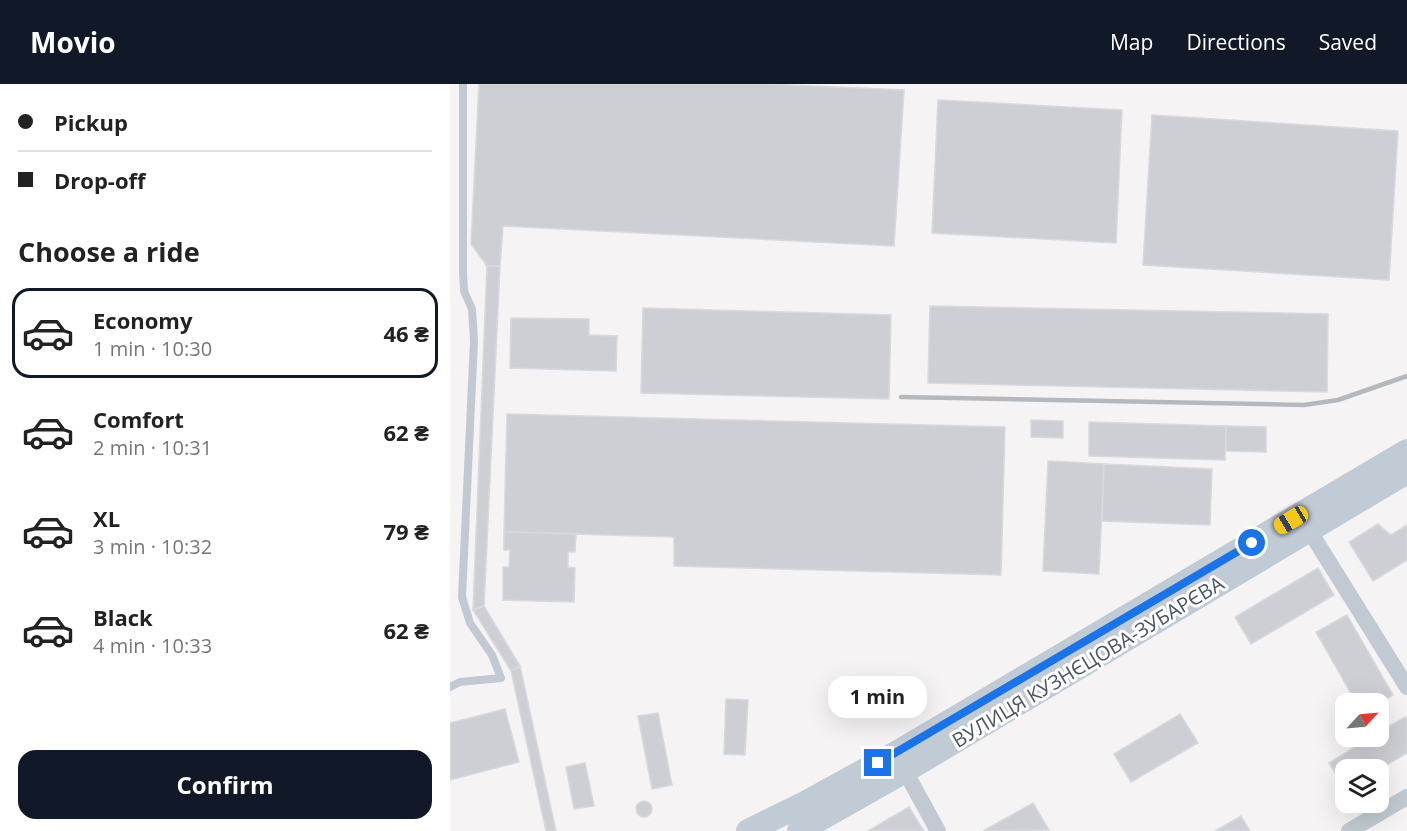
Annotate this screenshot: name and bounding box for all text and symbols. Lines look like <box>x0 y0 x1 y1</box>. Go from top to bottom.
text: Movio <box>30 23 116 61</box>
text: Map <box>1110 28 1153 56</box>
text: Directions <box>1186 28 1286 56</box>
text: Saved <box>1319 28 1377 56</box>
text: Pickup <box>54 107 128 137</box>
text: Drop-off <box>54 165 146 195</box>
text: Choose a ride <box>18 233 200 270</box>
text: Economy <box>93 305 192 335</box>
icon: car <box>21 306 75 360</box>
text: 46 ₴ <box>383 318 429 348</box>
text: 1 min · 10:30 <box>93 335 212 362</box>
text: Comfort <box>93 404 184 434</box>
icon: car <box>21 405 75 459</box>
text: 62 ₴ <box>383 417 429 447</box>
text: 2 min · 10:31 <box>93 434 212 461</box>
text: XL <box>93 503 120 533</box>
car <box>1271 503 1311 537</box>
icon: car <box>21 504 75 558</box>
text: 79 ₴ <box>383 516 429 546</box>
route start <box>1238 529 1265 556</box>
text: 3 min · 10:32 <box>93 533 212 560</box>
street label: ВУЛИЦЯ КУЗНЄЦОВА-ЗУБАРЄВА <box>947 569 1229 754</box>
text: Black <box>93 602 153 632</box>
icon: car <box>21 603 75 657</box>
text: 62 ₴ <box>383 615 429 645</box>
text: 4 min · 10:33 <box>93 632 212 659</box>
callout: 1 min <box>828 676 928 718</box>
text: 1 min <box>850 683 905 710</box>
north arrow <box>1335 693 1389 747</box>
map controls <box>1335 693 1389 813</box>
route end <box>864 749 891 776</box>
button: Confirm <box>18 750 432 819</box>
button: layers <box>1335 759 1389 813</box>

